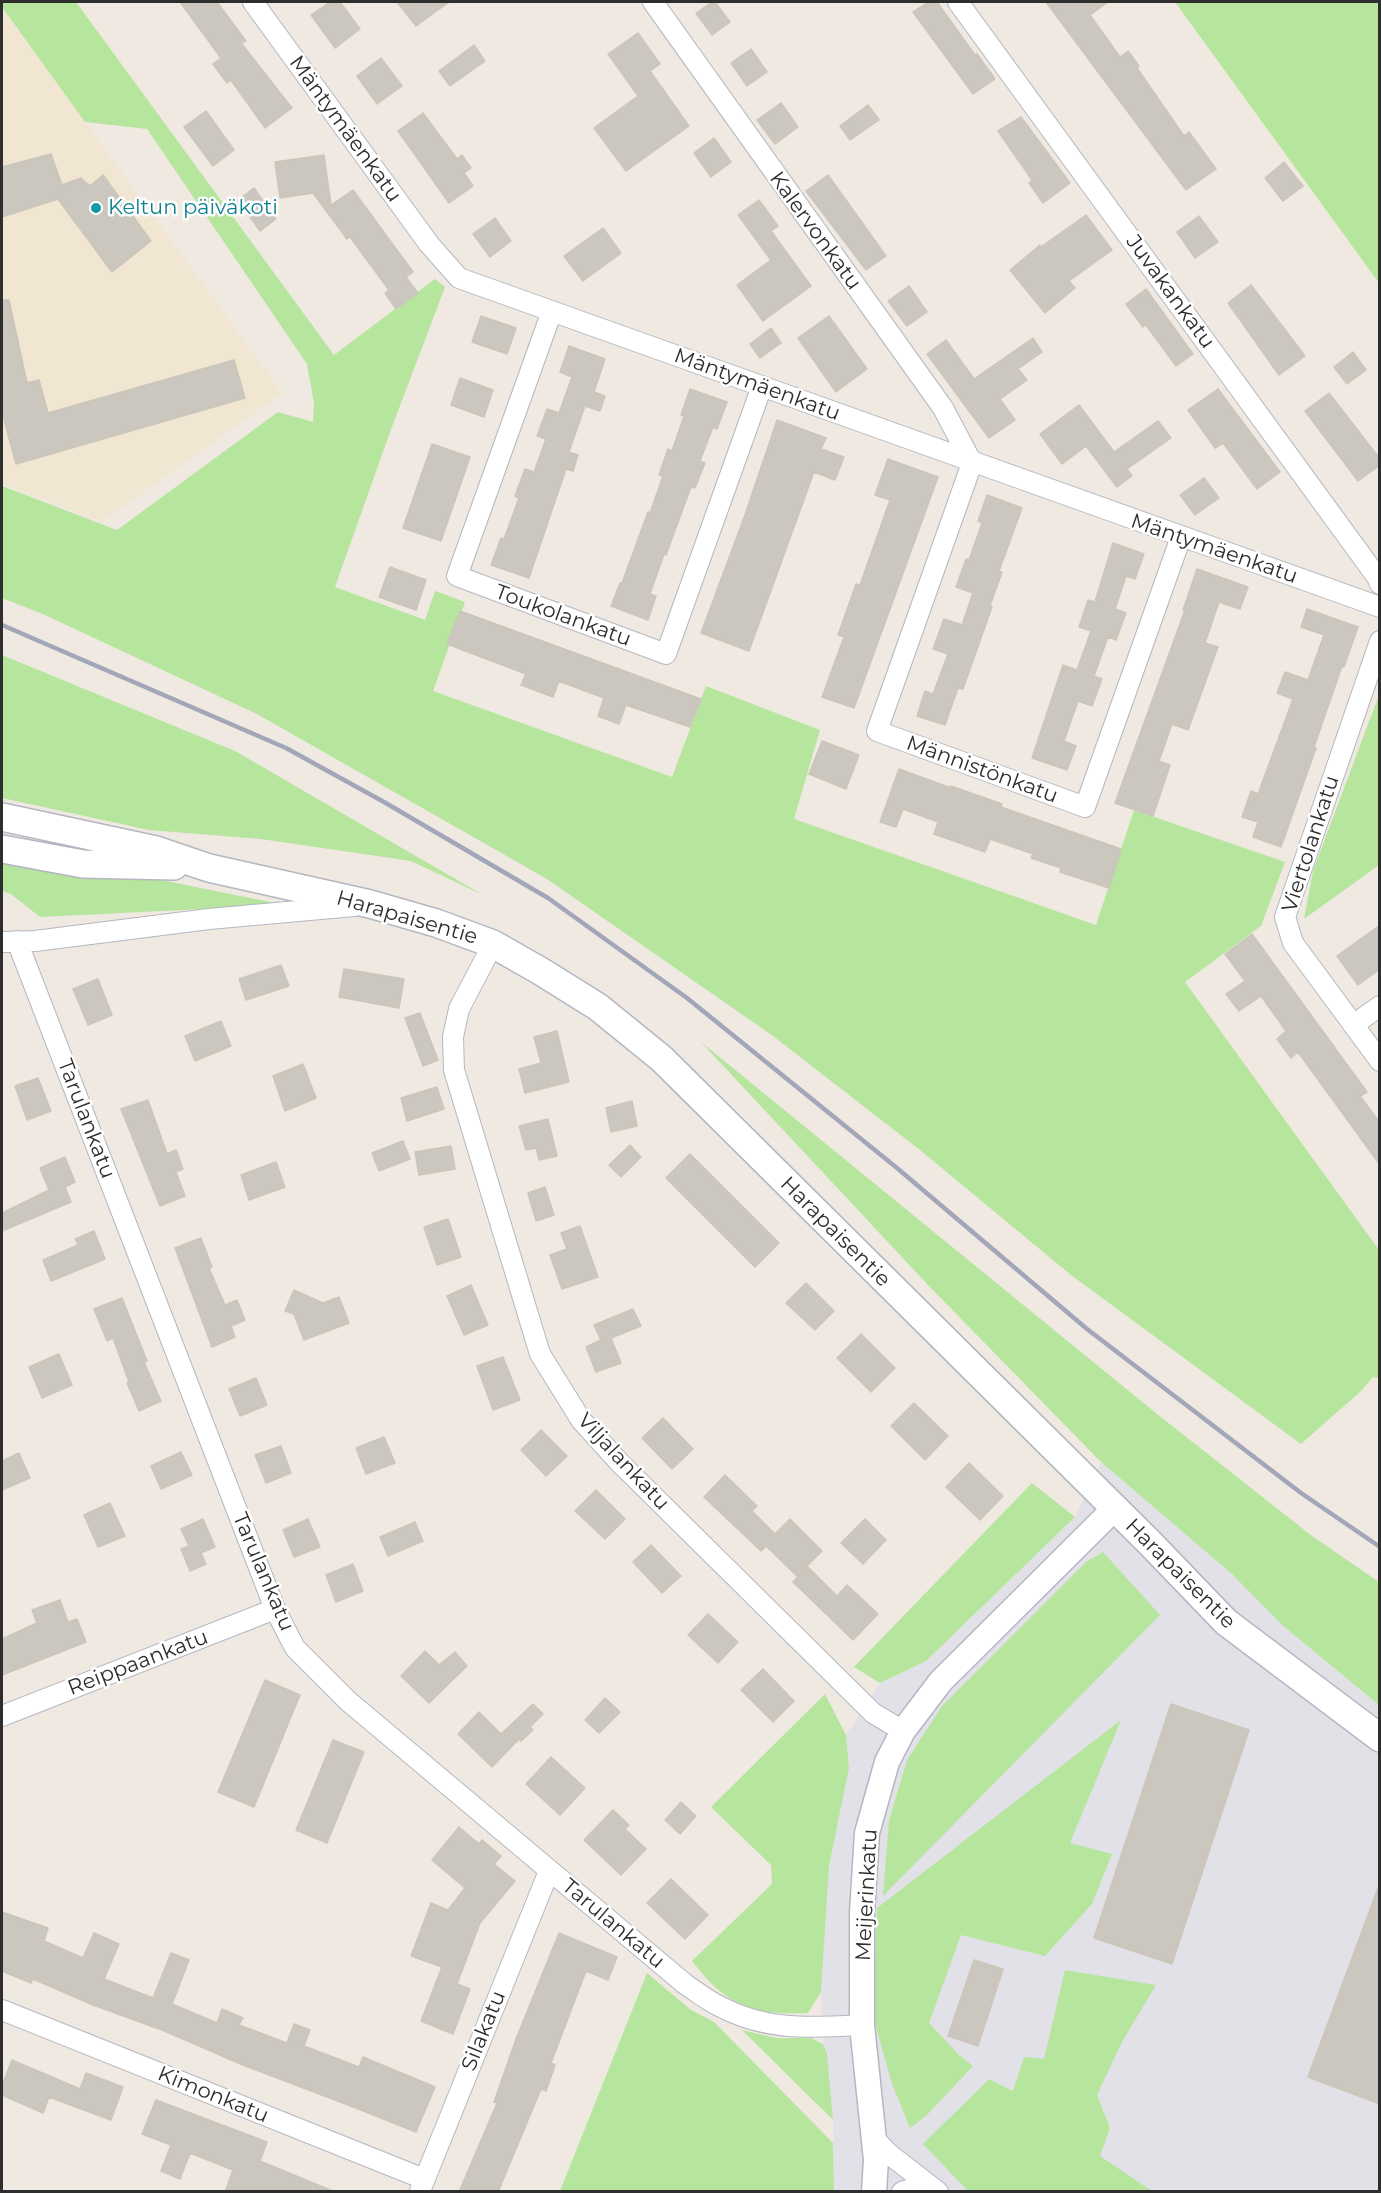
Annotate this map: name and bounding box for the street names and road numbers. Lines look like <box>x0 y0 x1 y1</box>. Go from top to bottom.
street label: Mäntymäenkatu <box>283 51 407 207</box>
street label: Kalervonkatu <box>764 167 866 295</box>
street label: Juvakankatu <box>1120 230 1220 354</box>
street label: Mäntymäenkatu <box>671 343 843 427</box>
street label: Mäntymäenkatu <box>1127 509 1301 589</box>
street label: Toukolankatu <box>491 580 635 652</box>
street label: Männistönkatu <box>903 731 1061 809</box>
street label: Viertolankatu <box>1277 772 1345 916</box>
street label: Harapaisentie <box>334 886 480 950</box>
street label: Tarulankatu <box>52 1056 120 1182</box>
street label: Harapaisentie <box>775 1172 895 1292</box>
street label: Viljalankatu <box>572 1408 674 1516</box>
street label: Tarulankatu <box>227 1509 299 1635</box>
street label: Harapaisentie <box>1120 1514 1240 1634</box>
street label: Reippaankatu <box>64 1625 212 1701</box>
street label: Meijerinkatu <box>851 1828 883 1962</box>
street label: Tarulankatu <box>557 1874 669 1974</box>
street label: Silakatu <box>457 1987 511 2075</box>
street label: Kimonkatu <box>154 2061 272 2129</box>

